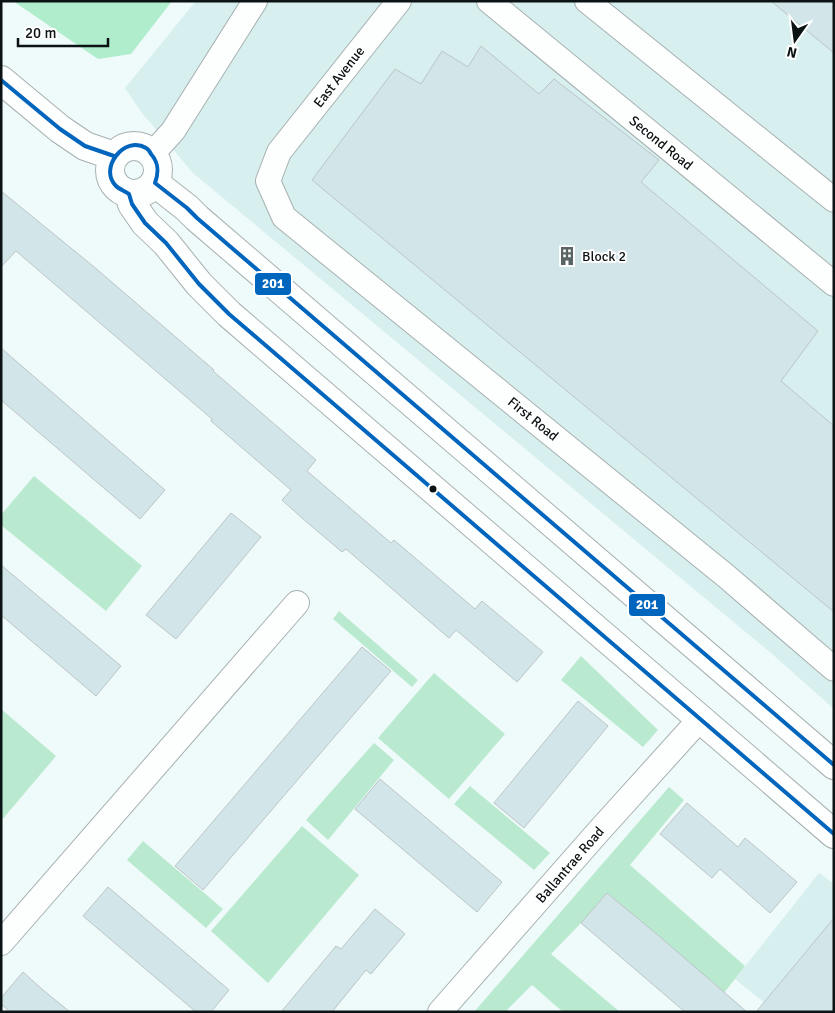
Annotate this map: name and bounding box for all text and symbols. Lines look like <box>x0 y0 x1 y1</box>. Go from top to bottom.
scale bar <box>18 15 108 47</box>
north arrow <box>770 15 820 65</box>
text: 20 m <box>25 24 56 42</box>
street label: East Avenue <box>310 43 368 111</box>
text: N <box>785 43 799 62</box>
street label: Second Road <box>626 112 696 174</box>
building icon: Block 2 <box>556 245 578 267</box>
place label: Block 2 <box>582 248 626 265</box>
line badge: 201 <box>254 272 292 296</box>
text: 201 <box>262 275 285 292</box>
street label: First Road <box>504 393 562 445</box>
unlabelled marker <box>428 484 438 494</box>
line badge: 201 <box>628 593 666 617</box>
text: 201 <box>636 596 659 613</box>
street label: Ballantrae Road <box>532 823 608 907</box>

